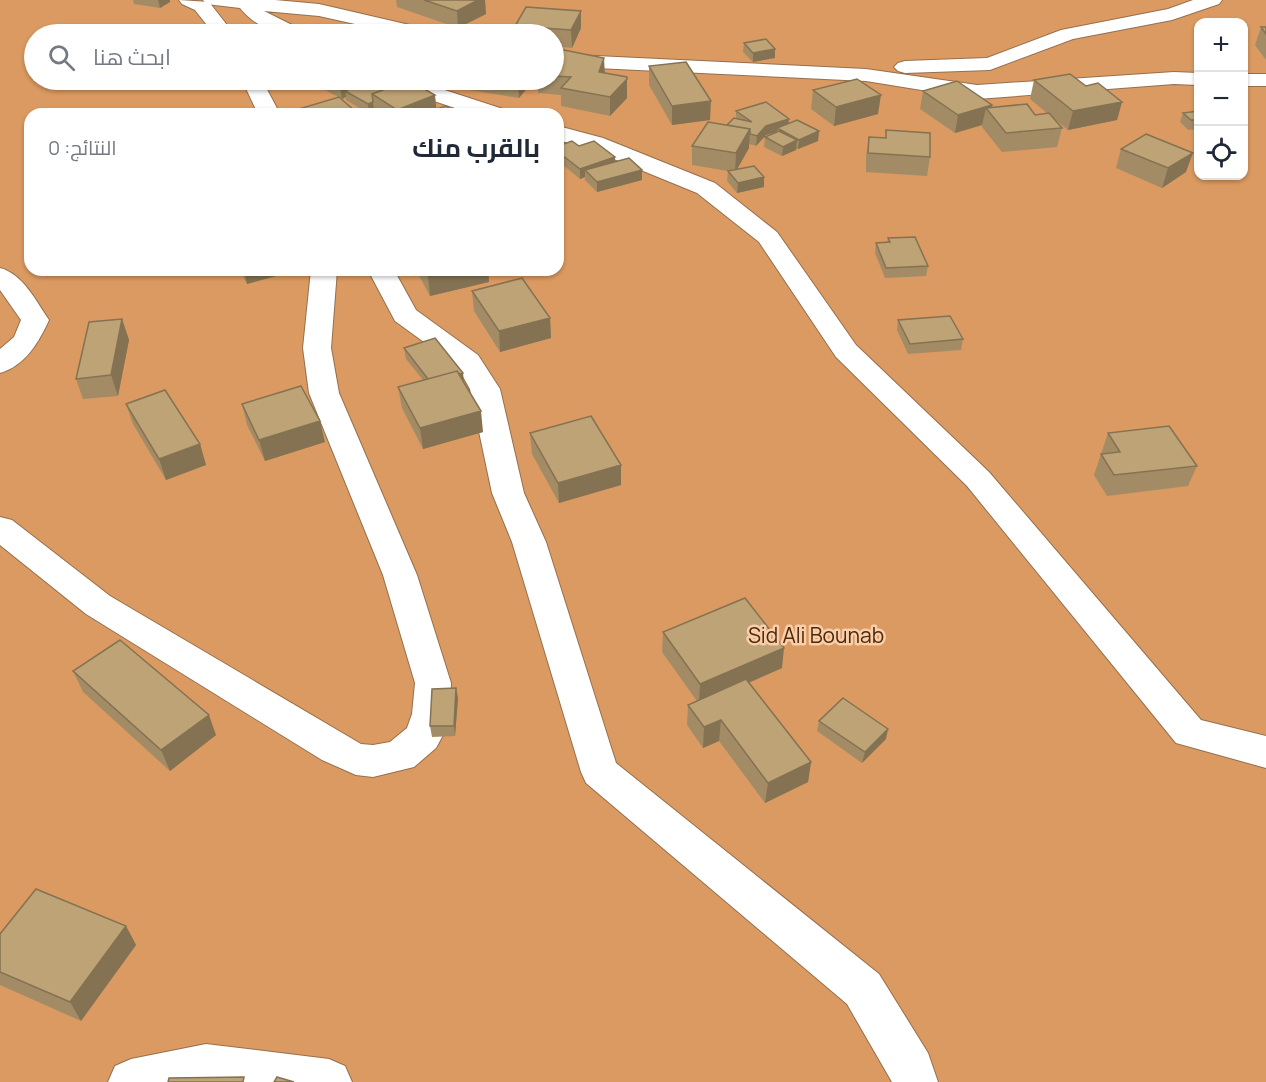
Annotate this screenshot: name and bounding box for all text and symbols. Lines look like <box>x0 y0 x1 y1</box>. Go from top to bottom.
map controls <box>1194 18 1248 180</box>
button: + <box>1194 18 1248 72</box>
search box <box>24 24 564 90</box>
icon: search <box>45 41 78 74</box>
text: ابحث هنا <box>93 42 171 72</box>
button: − <box>1194 72 1248 126</box>
button: locate <box>1194 126 1248 180</box>
text: بالقرب منك <box>412 129 540 165</box>
text: النتائج: 0 <box>48 134 117 161</box>
park label: Sid Ali Bounab <box>748 621 884 649</box>

